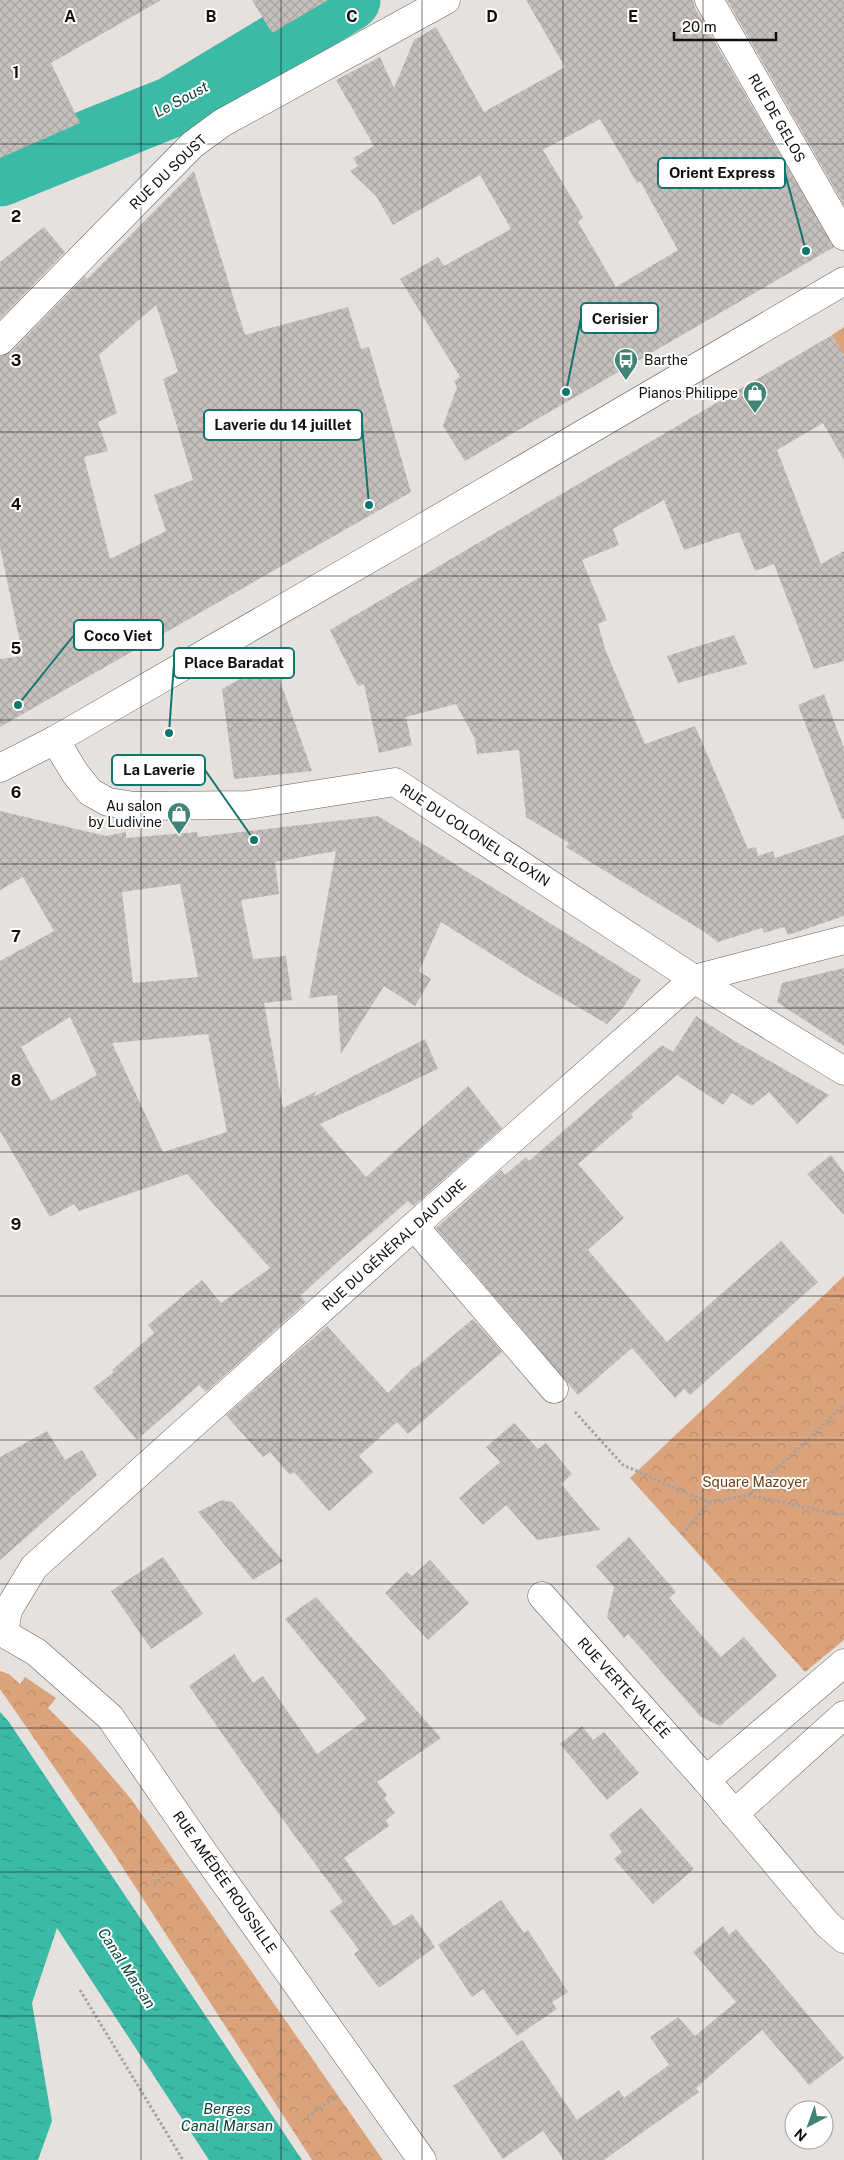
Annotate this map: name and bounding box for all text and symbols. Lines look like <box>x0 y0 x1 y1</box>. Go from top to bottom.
text: A <box>64 7 76 26</box>
text: B <box>206 7 217 26</box>
text: C <box>346 7 358 26</box>
text: D <box>486 7 498 26</box>
text: E <box>628 7 638 26</box>
scale bar <box>674 10 776 42</box>
text: 20 m <box>682 18 717 35</box>
text: 1 <box>13 63 19 82</box>
street label: RUE DE GELOS <box>745 71 809 165</box>
water label: Le Soust <box>151 78 211 120</box>
street label: RUE DU SOUST <box>126 131 210 213</box>
callout: Orient Express <box>658 158 785 188</box>
text: Orient Express <box>669 164 775 181</box>
text: 2 <box>11 207 21 226</box>
callout: Cerisier <box>581 303 658 333</box>
text: Cerisier <box>592 310 648 327</box>
bus stop icon: Barthe <box>613 347 639 381</box>
text: 3 <box>11 351 21 370</box>
place label: Barthe <box>644 352 688 368</box>
shop icon: Pianos Philippe <box>742 380 768 414</box>
place label: Pianos Philippe <box>639 385 738 401</box>
callout: Laverie du 14 juillet <box>204 410 362 440</box>
text: Laverie du 14 juillet <box>214 416 352 433</box>
text: 4 <box>11 495 22 514</box>
callout: Coco Viet <box>74 620 163 650</box>
text: Coco Viet <box>84 627 152 644</box>
text: 5 <box>11 639 22 658</box>
callout: Place Baradat <box>174 648 294 678</box>
text: Place Baradat <box>184 654 284 671</box>
callout: La Laverie <box>112 755 205 785</box>
text: La Laverie <box>123 761 195 778</box>
street label: RUE DU COLONEL GLOXIN <box>397 781 553 889</box>
text: 6 <box>11 783 21 802</box>
place label: Au salon by Ludivine <box>88 798 162 830</box>
shop icon: Au salon by Ludivine <box>166 801 192 835</box>
text: 7 <box>11 927 21 946</box>
text: 8 <box>11 1071 22 1090</box>
street label: RUE DU GÉNÉRAL DAUTURE <box>318 1175 469 1314</box>
text: 9 <box>11 1215 21 1234</box>
park label: Square Mazoyer <box>702 1474 808 1490</box>
street label: RUE VERTE VALLÉE <box>575 1634 674 1742</box>
street label: RUE AMÉDÉE ROUSSILLE <box>170 1807 281 1956</box>
water label: Canal Marsan <box>95 1925 159 2011</box>
water label: Berges Canal Marsan <box>181 2100 273 2134</box>
north arrow <box>784 2100 834 2150</box>
text: N <box>791 2125 810 2144</box>

